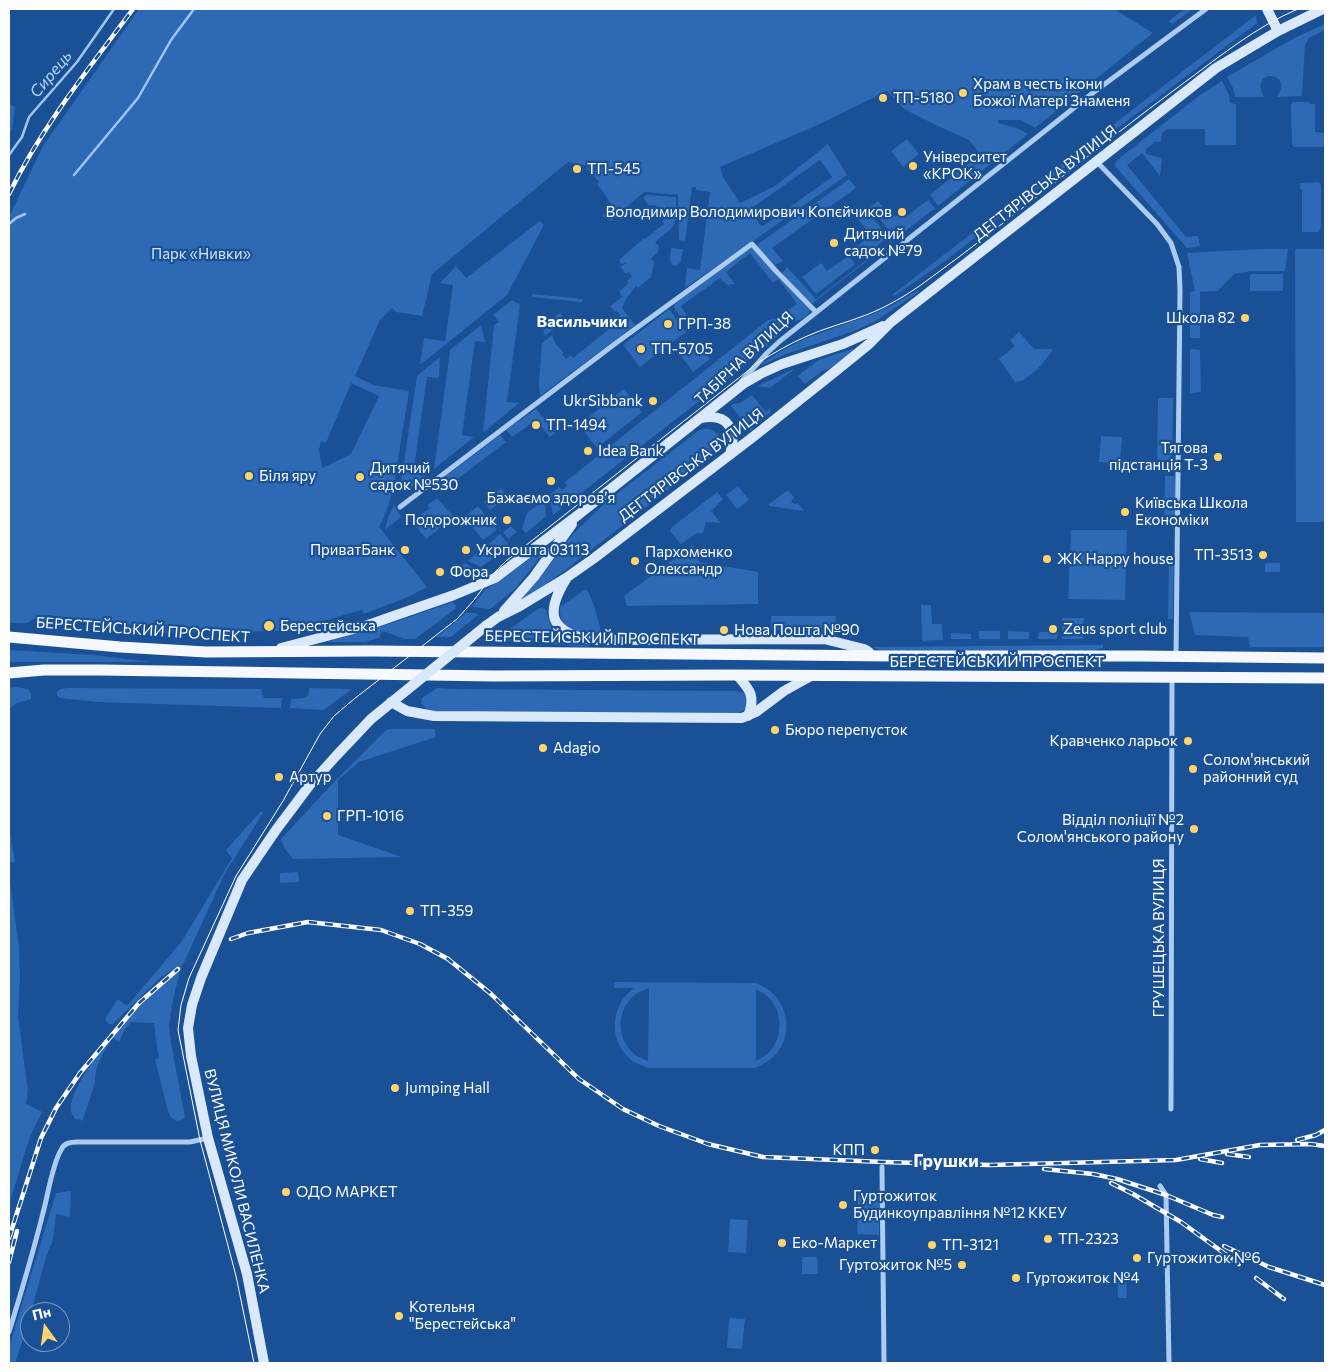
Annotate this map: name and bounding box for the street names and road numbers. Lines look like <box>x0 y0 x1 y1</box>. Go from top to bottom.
street label: ДЕГТЯРІВСЬКА ВУЛИЦЯ <box>970 121 1120 245</box>
street label: ТАБІРНА ВУЛИЦЯ <box>691 308 797 408</box>
street label: ДЕГТЯРІВСЬКА ВУЛИЦЯ <box>615 405 767 525</box>
street label: БЕРЕСТЕЙСЬКИЙ ПРОСПЕКТ <box>35 614 251 646</box>
street label: БЕРЕСТЕЙСЬКИЙ ПРОСПЕКТ <box>484 627 700 649</box>
street label: БЕРЕСТЕЙСЬКИЙ ПРОСПЕКТ <box>890 653 1104 671</box>
street label: ГРУШЕЦЬКА ВУЛИЦЯ <box>1150 859 1168 1017</box>
street label: ВУЛИЦЯ МИКОЛИ ВАСИЛЕНКА <box>200 1067 274 1295</box>

